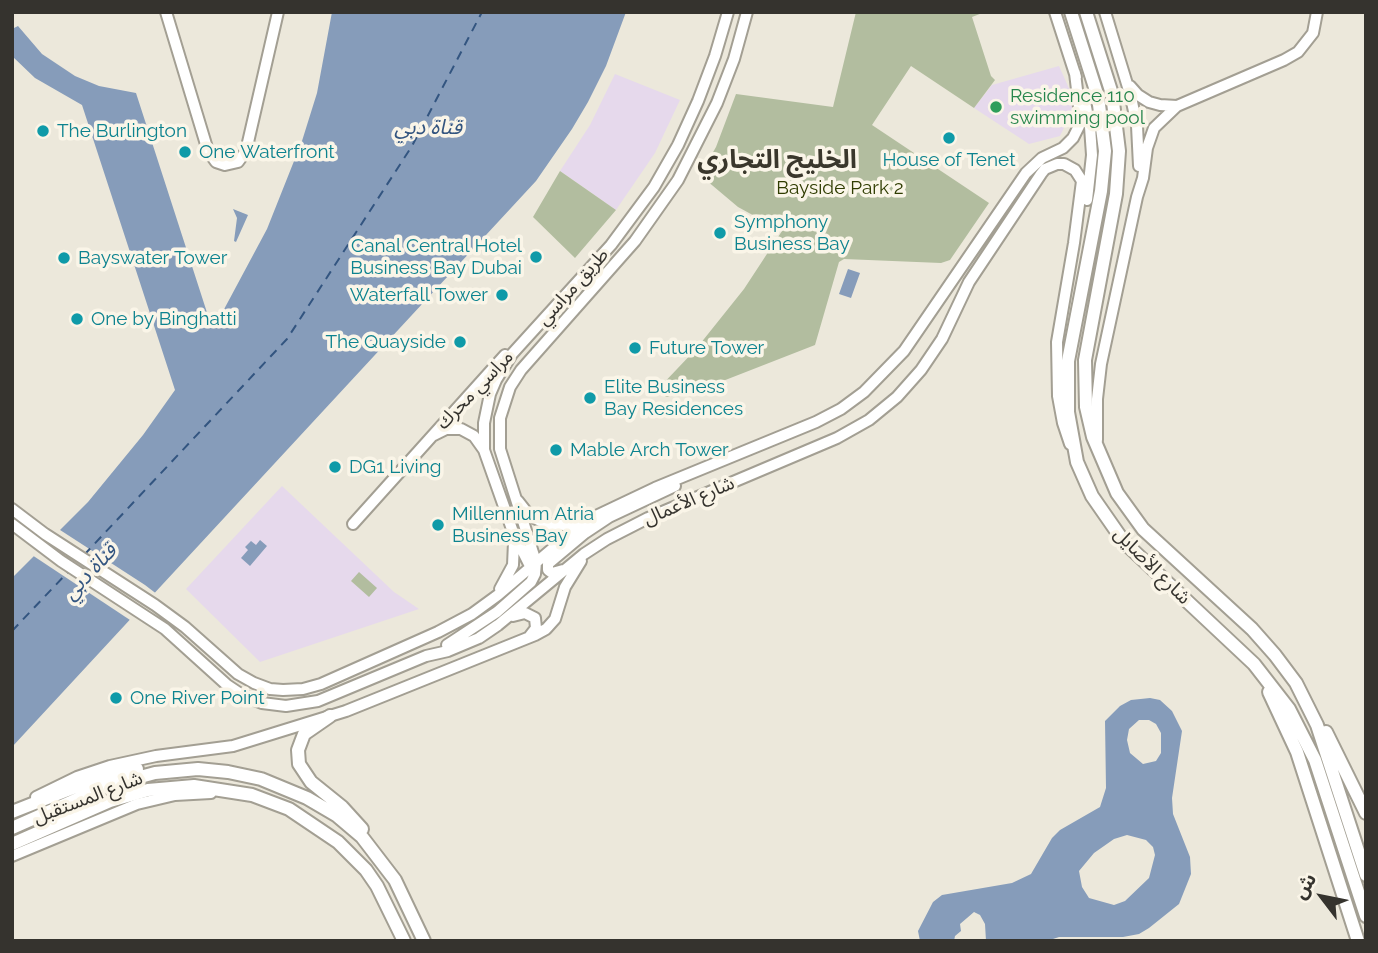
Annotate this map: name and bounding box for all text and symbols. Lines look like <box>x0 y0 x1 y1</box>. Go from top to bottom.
place label: Residence 110 swimming pool <box>1010 85 1145 129</box>
marker: Residence 110 swimming pool <box>988 99 1004 115</box>
water label: قناة دبي <box>394 115 462 141</box>
place label: The Burlington <box>57 120 187 142</box>
marker: The Burlington <box>35 123 51 139</box>
marker: House of Tenet <box>941 130 957 146</box>
place label: One Waterfront <box>199 141 335 163</box>
marker: One Waterfront <box>177 144 193 160</box>
district label: الخليج التجاري <box>697 144 857 176</box>
place label: House of Tenet <box>882 149 1016 171</box>
park label: Bayside Park 2 <box>776 177 904 199</box>
place label: Symphony Business Bay <box>734 211 850 255</box>
marker: Symphony Business Bay <box>712 225 728 241</box>
place label: Canal Central Hotel Business Bay Dubai <box>350 235 522 279</box>
street label: طريق مراسي <box>532 244 614 330</box>
place label: Bayswater Tower <box>78 247 227 269</box>
marker: Canal Central Hotel Business Bay Dubai <box>528 249 544 265</box>
marker: Bayswater Tower <box>56 250 72 266</box>
place label: Waterfall Tower <box>350 284 488 306</box>
marker: Waterfall Tower <box>494 287 510 303</box>
place label: One by Binghatti <box>91 308 237 330</box>
marker: One by Binghatti <box>69 311 85 327</box>
place label: The Quayside <box>325 331 446 353</box>
marker: The Quayside <box>452 334 468 350</box>
place label: Future Tower <box>649 337 764 359</box>
marker: Future Tower <box>627 340 643 356</box>
street label: مراسي محرك <box>432 346 518 434</box>
place label: Elite Business Bay Residences <box>604 376 743 420</box>
marker: Elite Business Bay Residences <box>582 390 598 406</box>
place label: Mable Arch Tower <box>570 439 729 461</box>
marker: Mable Arch Tower <box>548 442 564 458</box>
place label: DG1 Living <box>349 456 441 478</box>
marker: DG1 Living <box>327 459 343 475</box>
street label: شارع الأعمال <box>640 472 738 530</box>
place label: Millennium Atria Business Bay <box>452 503 594 547</box>
marker: Millennium Atria Business Bay <box>430 517 446 533</box>
street label: شارع الأصايل <box>1109 523 1195 609</box>
water label: قناة دبي <box>58 539 122 605</box>
place label: One River Point <box>130 687 265 709</box>
marker: One River Point <box>108 690 124 706</box>
street label: شارع المستقبل <box>30 767 146 829</box>
north arrow <box>1287 862 1357 932</box>
text: ش <box>1288 869 1320 903</box>

